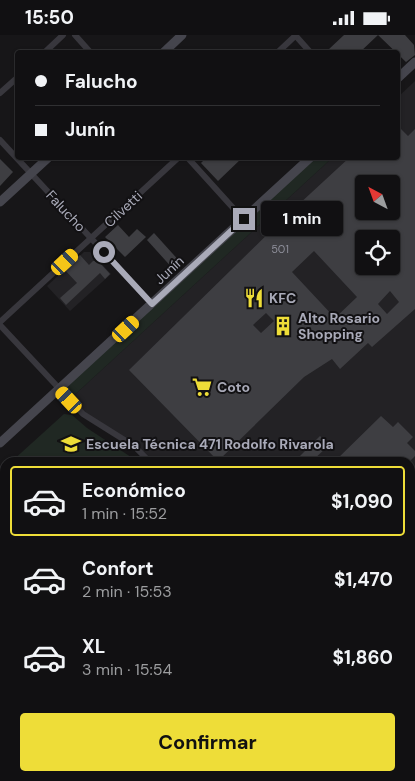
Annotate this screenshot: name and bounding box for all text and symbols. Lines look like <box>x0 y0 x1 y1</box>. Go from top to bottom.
text: 15:50 <box>25 5 74 30</box>
text: Falucho <box>65 69 138 94</box>
text: Junín <box>65 117 116 142</box>
north arrow <box>355 175 400 220</box>
map controls <box>355 175 400 275</box>
street label: Falucho <box>42 187 90 235</box>
street label: Cilvetti <box>100 187 146 231</box>
callout: 1 min <box>262 201 344 237</box>
route end <box>233 208 255 230</box>
text: 1 min <box>283 208 321 229</box>
button: locate <box>355 230 400 275</box>
route start <box>93 241 115 263</box>
house number: 501 <box>271 242 289 256</box>
car <box>48 246 81 278</box>
street label: Junín <box>150 252 188 288</box>
restaurant icon: KFC <box>243 287 265 309</box>
place label: KFC <box>269 289 296 307</box>
place label: Alto Rosario Shopping <box>298 309 380 343</box>
car <box>109 313 142 345</box>
building icon: Alto Rosario Shopping <box>272 315 294 337</box>
supermarket icon: Coto <box>191 376 213 398</box>
place label: Coto <box>217 378 250 396</box>
car <box>53 384 84 416</box>
school or university icon: Escuela Técnica 471 Rodolfo Rivarola <box>60 433 82 455</box>
place label: Escuela Técnica 471 Rodolfo Rivarola <box>86 435 334 453</box>
text: Económico <box>82 478 186 503</box>
icon: car <box>22 479 67 524</box>
text: $1,090 <box>331 489 393 514</box>
text: 1 min · 15:52 <box>82 503 167 524</box>
text: Confort <box>82 556 154 581</box>
icon: car <box>22 557 67 602</box>
text: $1,470 <box>334 567 393 592</box>
text: 2 min · 15:53 <box>82 581 172 602</box>
text: XL <box>82 634 105 659</box>
icon: car <box>22 635 67 680</box>
text: $1,860 <box>332 645 393 670</box>
text: 3 min · 15:54 <box>82 659 172 680</box>
button: Confirmar <box>20 713 395 771</box>

